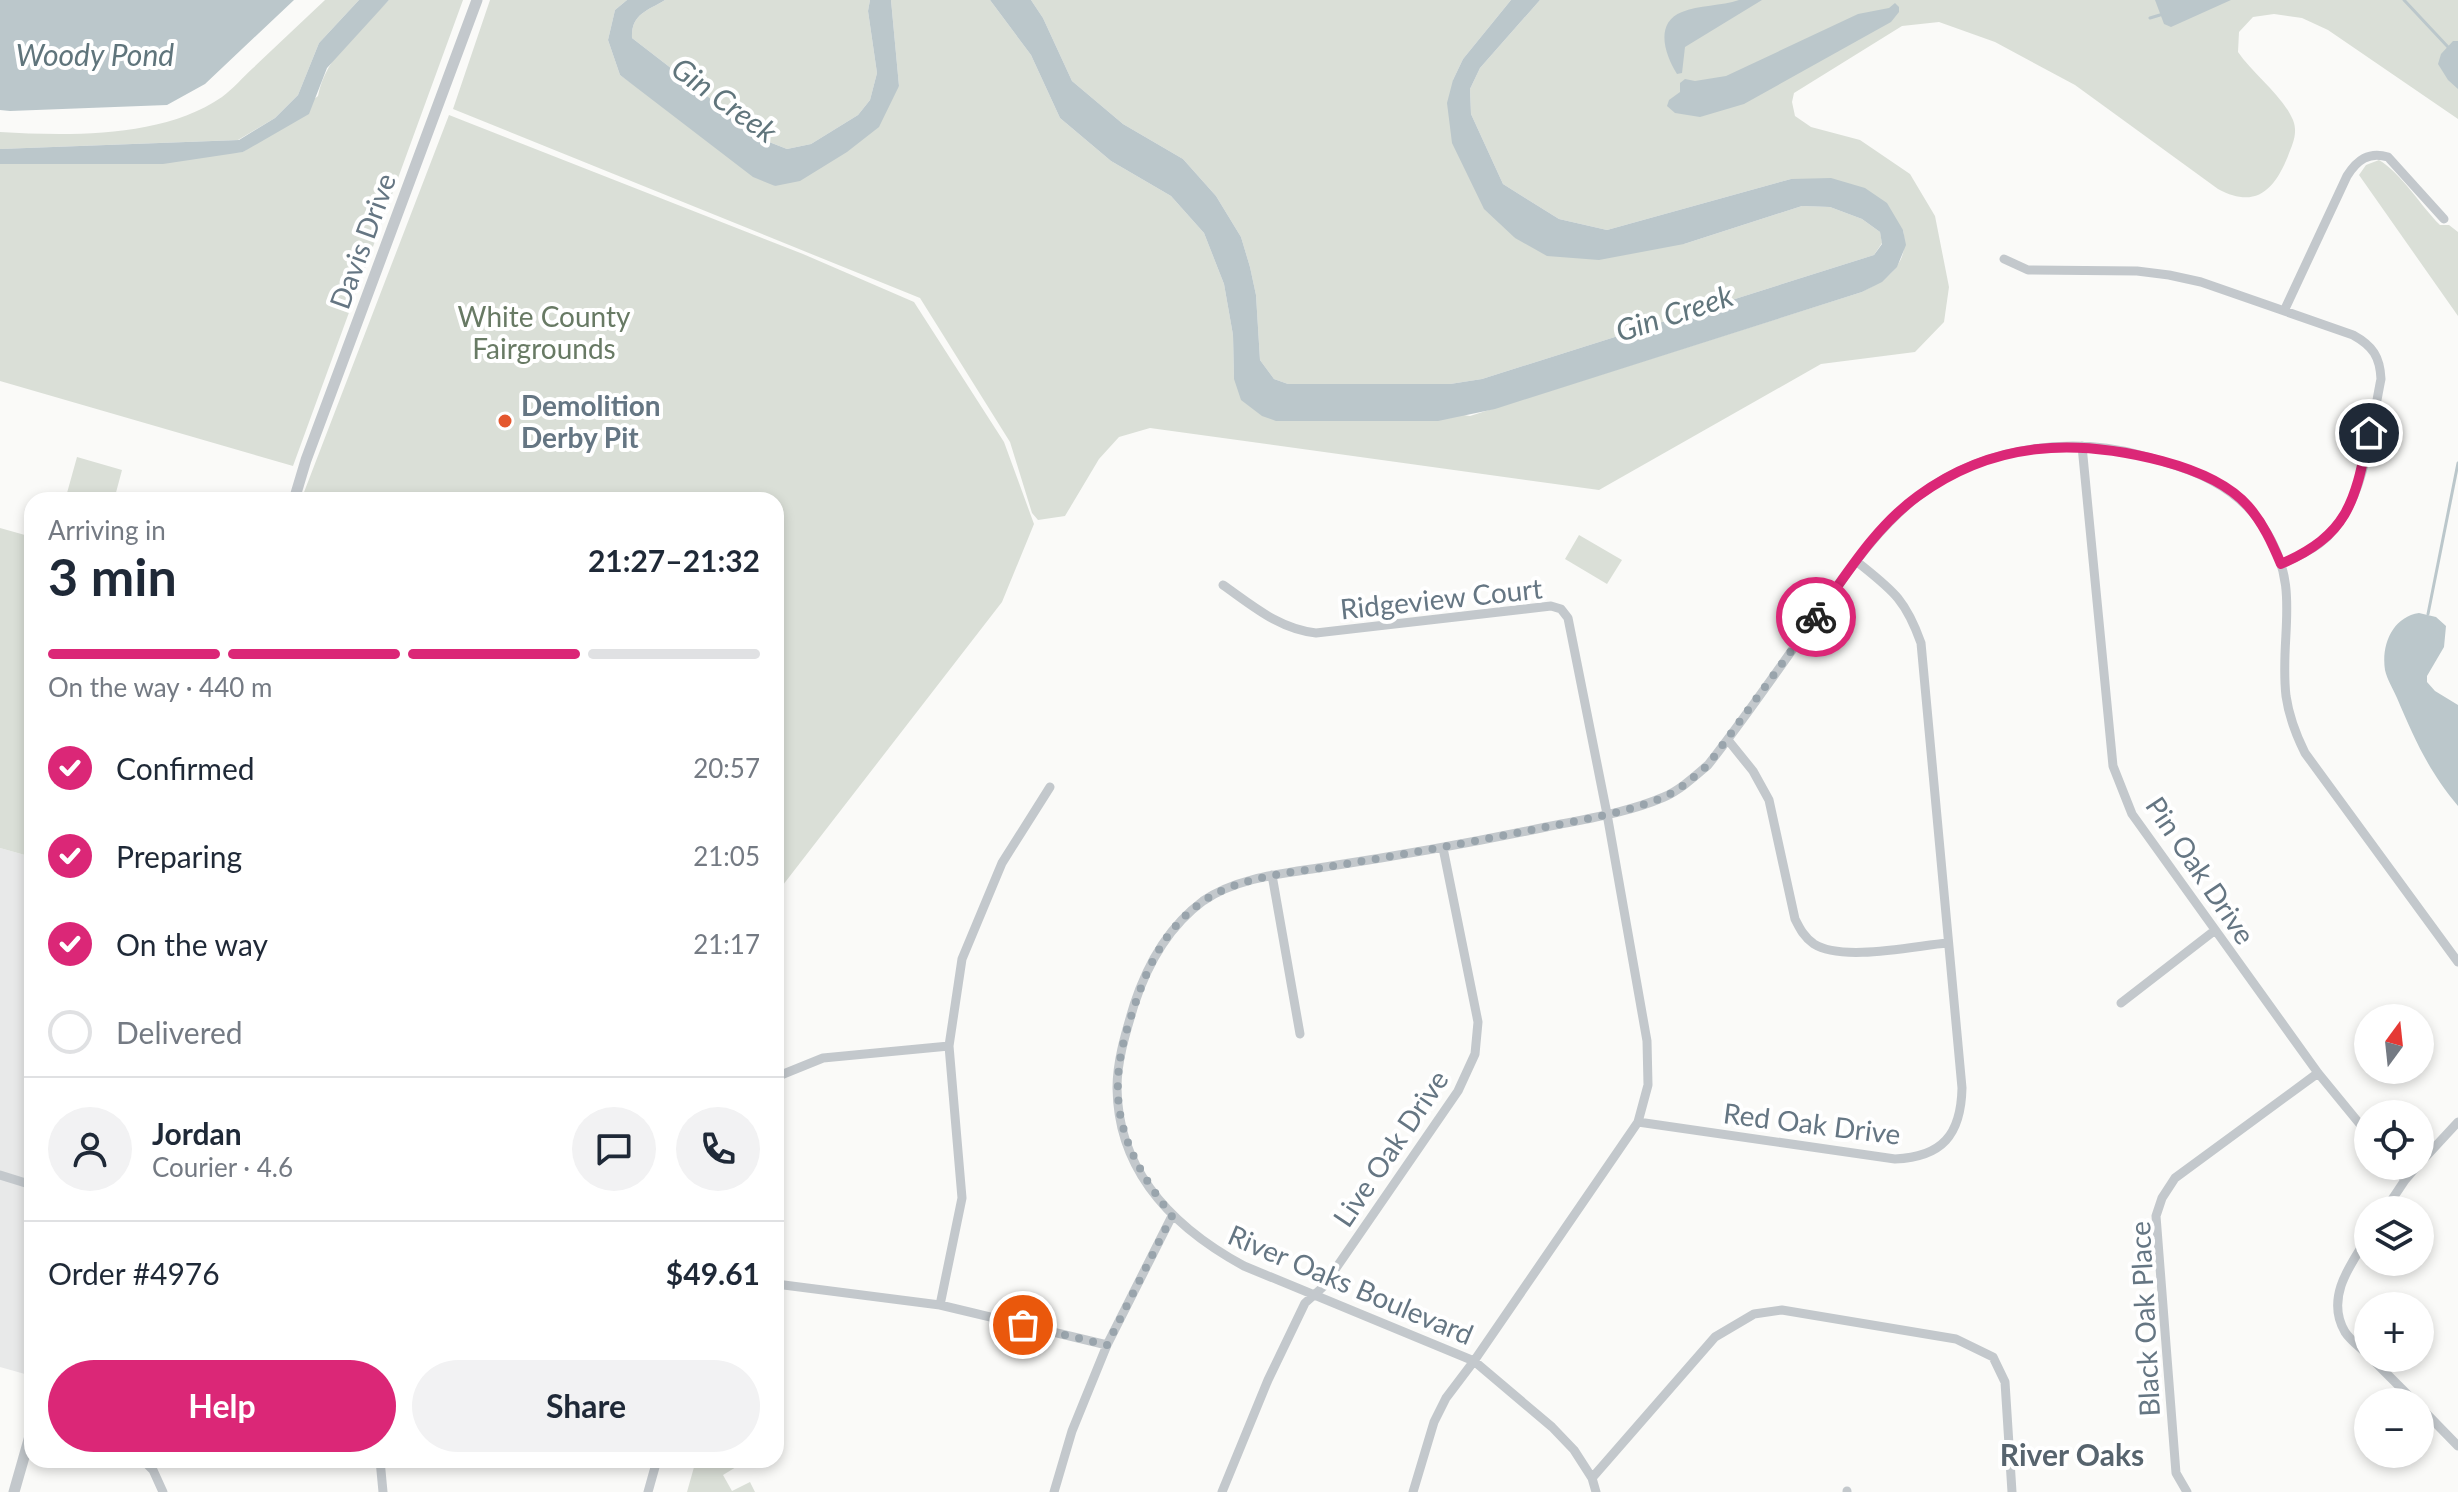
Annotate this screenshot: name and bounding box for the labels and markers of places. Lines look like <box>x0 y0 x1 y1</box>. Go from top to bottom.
place label: Demolition Derby Pit <box>521 388 661 454</box>
pin <box>2335 399 2403 467</box>
marker: Demolition Derby Pit <box>496 412 514 430</box>
pin <box>989 1291 1057 1359</box>

